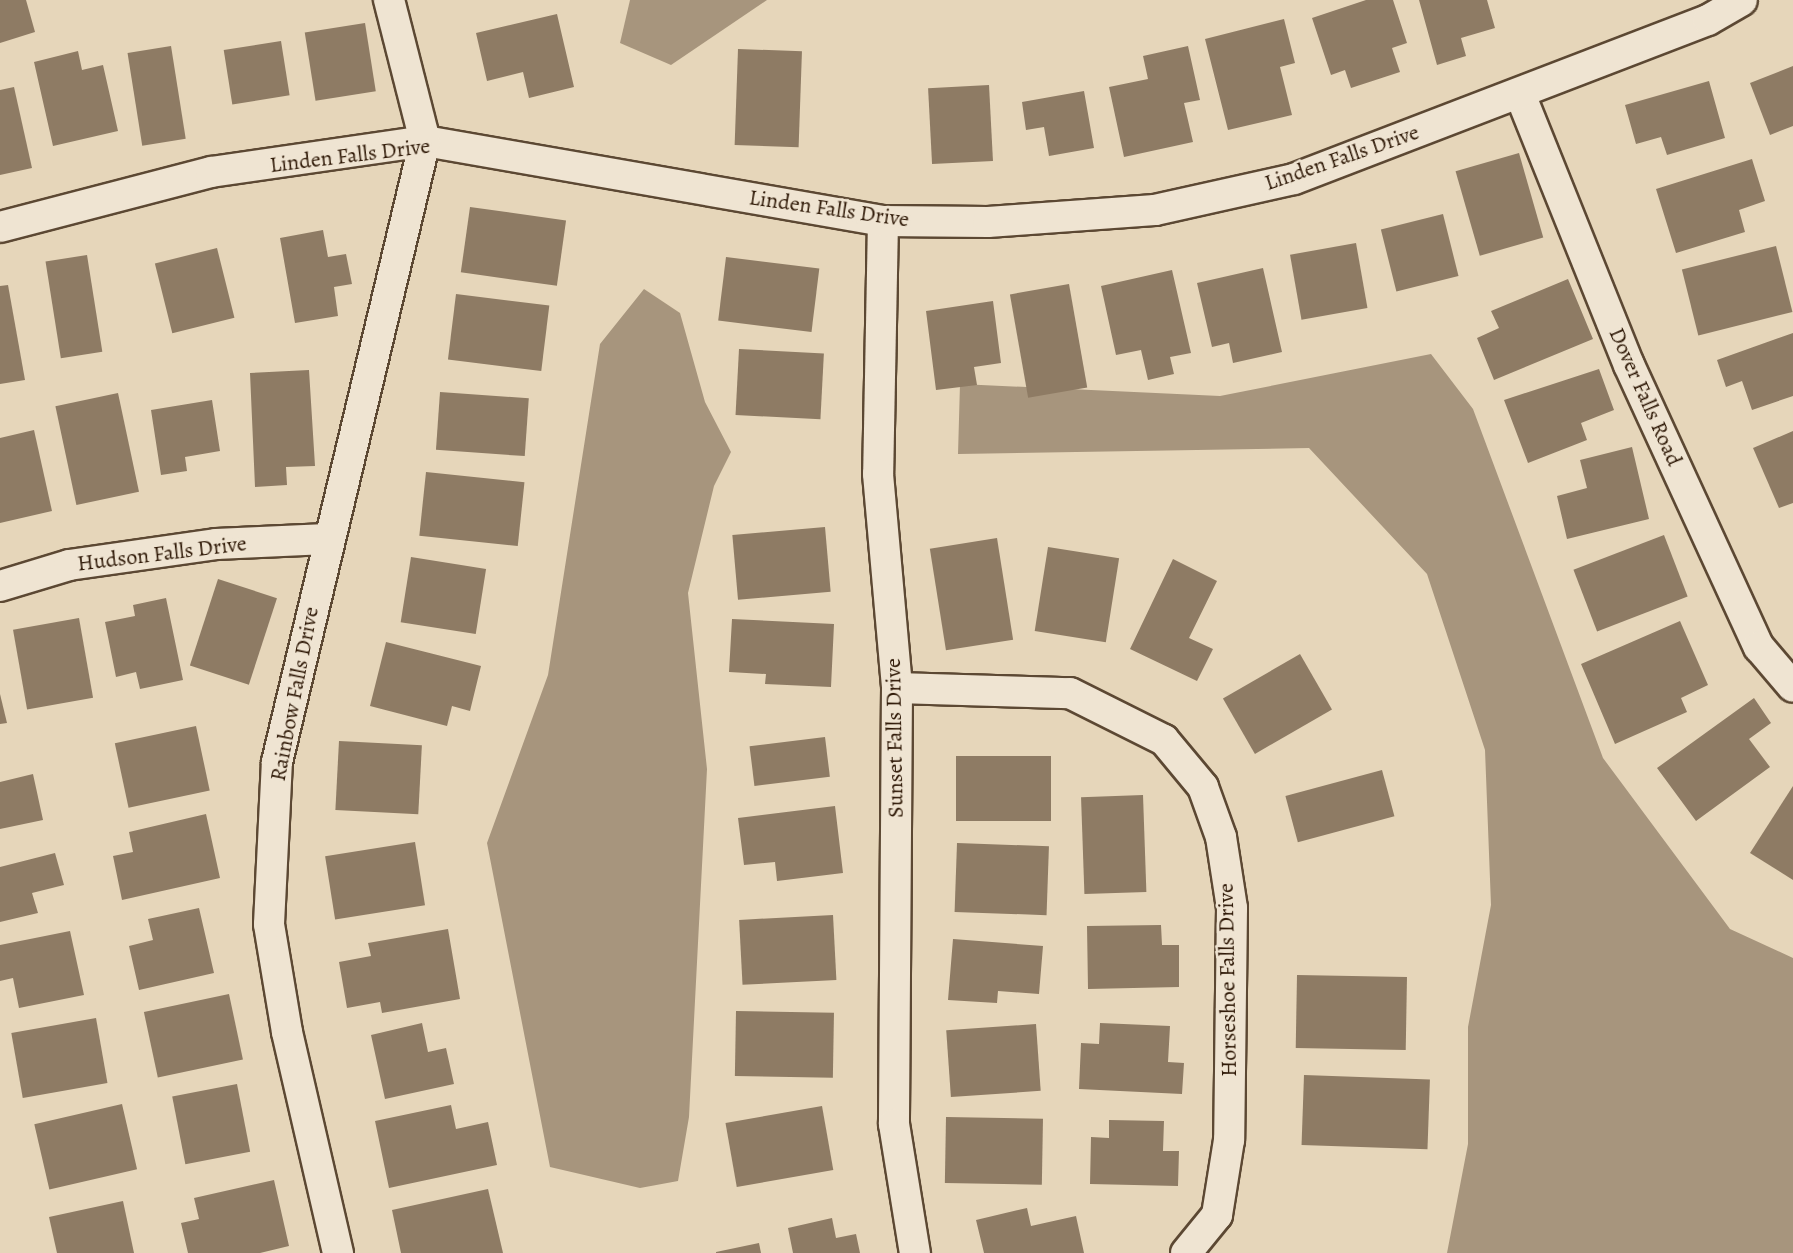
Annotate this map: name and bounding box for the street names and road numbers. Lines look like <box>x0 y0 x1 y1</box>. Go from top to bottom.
street label: Linden Falls Drive <box>1261 119 1423 197</box>
street label: Linden Falls Drive <box>268 133 432 179</box>
street label: Linden Falls Drive <box>747 185 911 233</box>
street label: Dover Falls Road <box>1603 324 1687 470</box>
street label: Hudson Falls Drive <box>76 531 248 577</box>
street label: Rainbow Falls Drive <box>265 605 325 783</box>
street label: Sunset Falls Drive <box>880 658 910 818</box>
street label: Horseshoe Falls Drive <box>1213 883 1243 1077</box>

